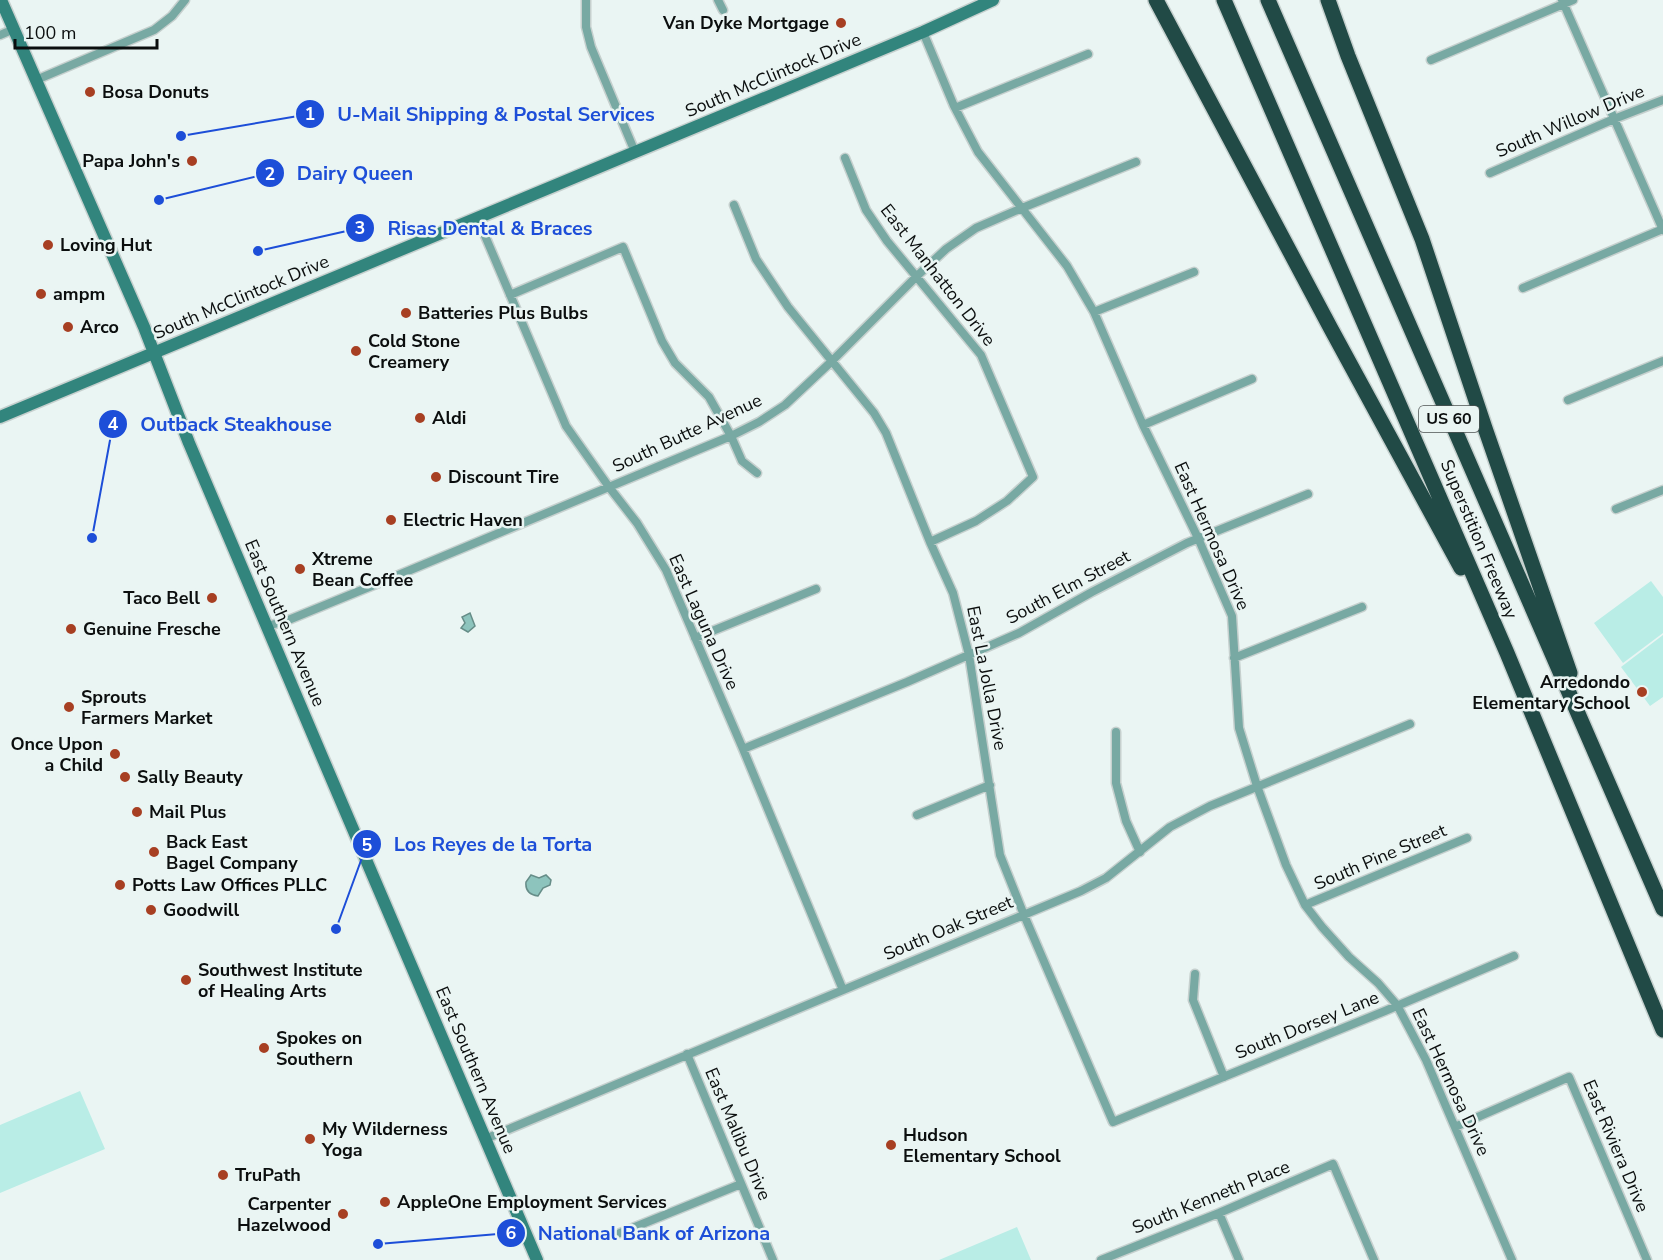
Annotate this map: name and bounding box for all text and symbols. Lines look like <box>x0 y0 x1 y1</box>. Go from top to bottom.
place label: Van Dyke Mortgage <box>662 11 829 35</box>
scale bar <box>15 12 158 50</box>
marker: Van Dyke Mortgage <box>834 16 848 30</box>
text: 100 m <box>24 21 76 45</box>
street label: South McClintock Drive <box>681 27 865 123</box>
street label: South Willow Drive <box>1492 79 1648 163</box>
place label: Bosa Donuts <box>102 80 209 104</box>
marker: Bosa Donuts <box>83 85 97 99</box>
callout: U-Mail Shipping & Postal Services <box>295 95 667 133</box>
text: U-Mail Shipping & Postal Services <box>337 101 655 128</box>
text: 1 <box>305 102 315 126</box>
place label: Papa John's <box>82 149 180 173</box>
marker: Papa John's <box>185 154 199 168</box>
callout: Dairy Queen <box>255 154 425 192</box>
text: Dairy Queen <box>297 160 413 187</box>
text: 2 <box>265 162 275 186</box>
street label: East Manhatton Drive <box>875 199 1001 351</box>
callout: Risas Dental & Braces <box>345 209 605 247</box>
text: Risas Dental & Braces <box>387 215 593 242</box>
text: 3 <box>355 216 365 240</box>
place label: Loving Hut <box>60 233 152 257</box>
marker: Loving Hut <box>41 238 55 252</box>
street label: South McClintock Drive <box>149 249 333 345</box>
place label: ampm <box>53 282 105 306</box>
marker: ampm <box>34 287 48 301</box>
place label: Batteries Plus Bulbs <box>418 301 588 325</box>
marker: Batteries Plus Bulbs <box>399 306 413 320</box>
place label: Arco <box>80 315 119 339</box>
marker: Arco <box>61 320 75 334</box>
place label: Cold Stone Creamery <box>368 329 460 374</box>
marker: Cold Stone Creamery <box>349 344 363 358</box>
street label: South Butte Avenue <box>608 388 766 478</box>
callout: Outback Steakhouse <box>98 405 344 443</box>
place label: Aldi <box>432 406 466 430</box>
road number: US 60 <box>1419 406 1479 432</box>
text: Outback Steakhouse <box>140 411 332 438</box>
marker: Aldi <box>413 411 427 425</box>
text: 4 <box>108 412 119 436</box>
street label: Superstition Freeway <box>1435 456 1524 623</box>
street label: East Hermosa Drive <box>1168 458 1256 614</box>
place label: Discount Tire <box>448 465 559 489</box>
marker: Discount Tire <box>429 470 443 484</box>
place label: Electric Haven <box>403 508 523 532</box>
marker: Electric Haven <box>384 513 398 527</box>
street label: East Southern Avenue <box>239 536 331 710</box>
street label: South Elm Street <box>1002 544 1135 630</box>
place label: Xtreme Bean Coffee <box>311 547 413 592</box>
street label: East Laguna Drive <box>663 550 745 694</box>
marker: Xtreme Bean Coffee <box>293 562 307 576</box>
place label: Taco Bell <box>123 586 200 610</box>
marker: Taco Bell <box>205 591 219 605</box>
street label: East La Jolla Drive <box>961 604 1013 752</box>
place label: Genuine Fresche <box>83 617 221 641</box>
marker: Genuine Fresche <box>64 622 78 636</box>
place label: Arredondo Elementary School <box>1472 670 1630 715</box>
place label: Sprouts Farmers Market <box>81 685 213 730</box>
marker: Arredondo Elementary School <box>1635 685 1649 699</box>
marker: Sprouts Farmers Market <box>62 700 76 714</box>
place label: Once Upon a Child <box>10 732 103 777</box>
marker: Once Upon a Child <box>108 747 122 761</box>
place label: Sally Beauty <box>137 765 243 789</box>
marker: Sally Beauty <box>118 770 132 784</box>
place label: Mail Plus <box>149 800 227 824</box>
marker: Mail Plus <box>130 805 144 819</box>
street label: South Pine Street <box>1310 818 1450 896</box>
callout: Los Reyes de la Torta <box>352 825 605 863</box>
place label: Back East Bagel Company <box>166 830 298 875</box>
text: Los Reyes de la Torta <box>394 831 592 858</box>
text: 5 <box>362 833 373 857</box>
marker: Back East Bagel Company <box>147 845 161 859</box>
place label: Potts Law Offices PLLC <box>132 873 327 897</box>
marker: Potts Law Offices PLLC <box>113 878 127 892</box>
street label: South Oak Street <box>880 890 1017 966</box>
place label: Goodwill <box>163 898 239 922</box>
marker: Goodwill <box>144 903 158 917</box>
place label: Southwest Institute of Healing Arts <box>198 958 363 1003</box>
marker: Southwest Institute of Healing Arts <box>179 973 193 987</box>
street label: East Southern Avenue <box>430 983 522 1157</box>
street label: South Dorsey Lane <box>1232 985 1382 1065</box>
street label: East Hermosa Drive <box>1406 1004 1496 1160</box>
place label: Spokes on Southern <box>276 1026 362 1071</box>
marker: Spokes on Southern <box>257 1041 271 1055</box>
street label: East Malibu Drive <box>699 1064 777 1204</box>
street label: East Riviera Drive <box>1577 1076 1655 1216</box>
place label: My Wilderness Yoga <box>321 1117 448 1162</box>
place label: Hudson Elementary School <box>903 1123 1061 1168</box>
marker: My Wilderness Yoga <box>303 1132 317 1146</box>
marker: Hudson Elementary School <box>884 1138 898 1152</box>
street label: South Kenneth Place <box>1129 1154 1293 1240</box>
place label: TruPath <box>235 1163 301 1187</box>
marker: TruPath <box>216 1168 230 1182</box>
place label: AppleOne Employment Services <box>397 1190 667 1214</box>
place label: Carpenter Hazelwood <box>237 1192 331 1237</box>
marker: AppleOne Employment Services <box>378 1195 392 1209</box>
marker: Carpenter Hazelwood <box>336 1207 350 1221</box>
callout: National Bank of Arizona <box>496 1214 782 1252</box>
text: National Bank of Arizona <box>538 1220 770 1247</box>
text: 6 <box>506 1221 517 1245</box>

